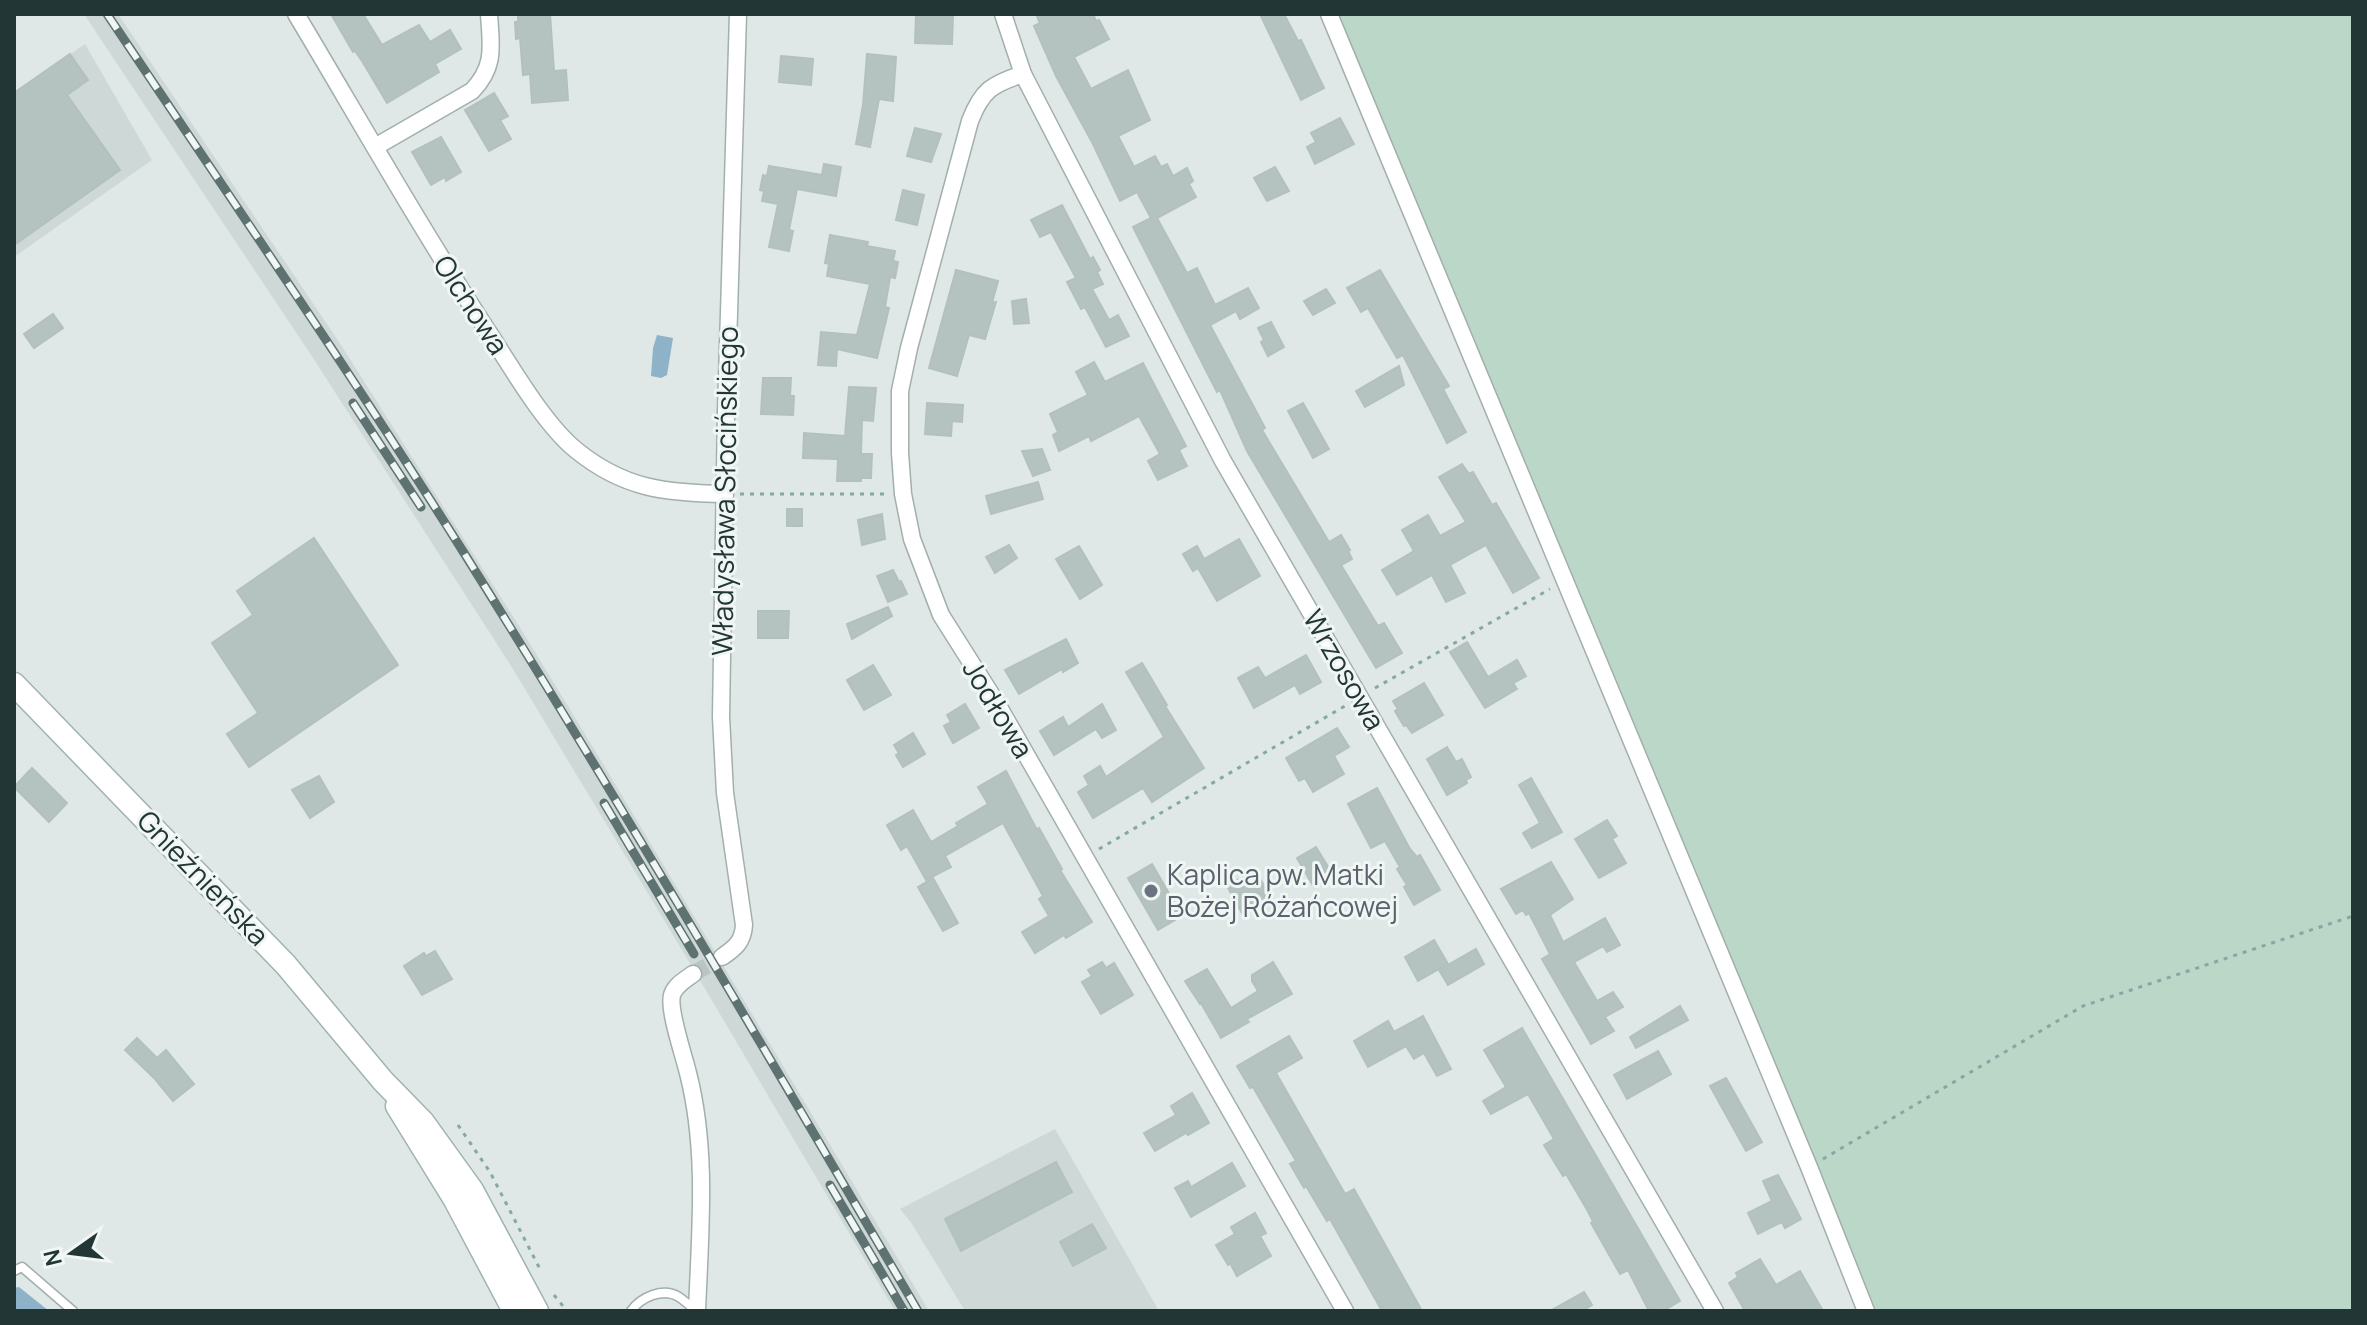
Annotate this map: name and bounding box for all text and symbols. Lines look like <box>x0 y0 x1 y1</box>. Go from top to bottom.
street label: Olchowa <box>426 248 518 361</box>
street label: Władysława Słocińskiego <box>702 326 746 656</box>
street label: Wrzosowa <box>1295 602 1395 737</box>
street label: Jodłowa <box>955 652 1043 765</box>
street label: Gnieźnieńska <box>129 801 278 953</box>
place label: Kaplica pw. Matki Bożej Różańcowej <box>1167 855 1398 925</box>
marker: Kaplica pw. Matki Bożej Różańcowej <box>1142 882 1160 900</box>
north arrow <box>32 1213 112 1293</box>
text: N <box>36 1247 69 1269</box>

